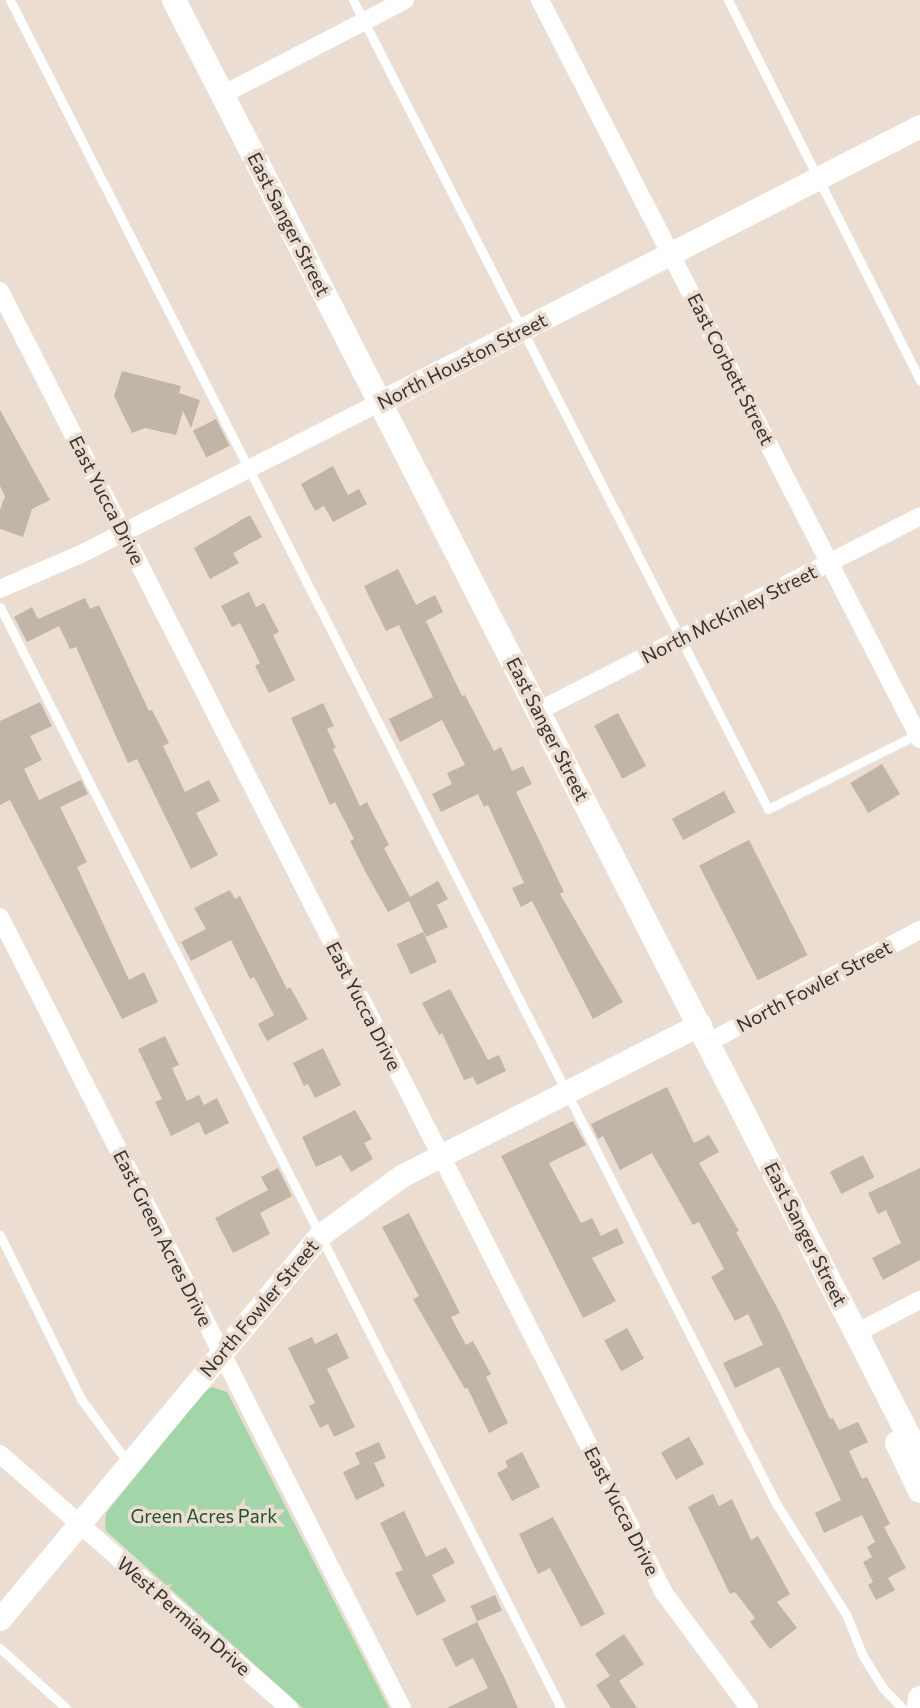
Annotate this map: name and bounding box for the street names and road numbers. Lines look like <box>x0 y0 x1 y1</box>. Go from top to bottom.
street label: East Sanger Street <box>243 148 335 300</box>
street label: East Corbett Street <box>683 289 779 449</box>
street label: North Houston Street <box>373 308 551 414</box>
street label: East Yucca Drive <box>65 432 149 568</box>
street label: North McKinley Street <box>638 560 820 668</box>
street label: East Sanger Street <box>502 653 594 805</box>
street label: North Fowler Street <box>733 936 895 1036</box>
street label: East Yucca Drive <box>322 938 406 1074</box>
street label: East Green Acres Drive <box>109 1146 217 1330</box>
street label: East Sanger Street <box>760 1158 852 1310</box>
street label: North Fowler Street <box>195 1235 323 1381</box>
street label: East Yucca Drive <box>580 1443 664 1579</box>
street label: West Permian Drive <box>113 1552 255 1680</box>

